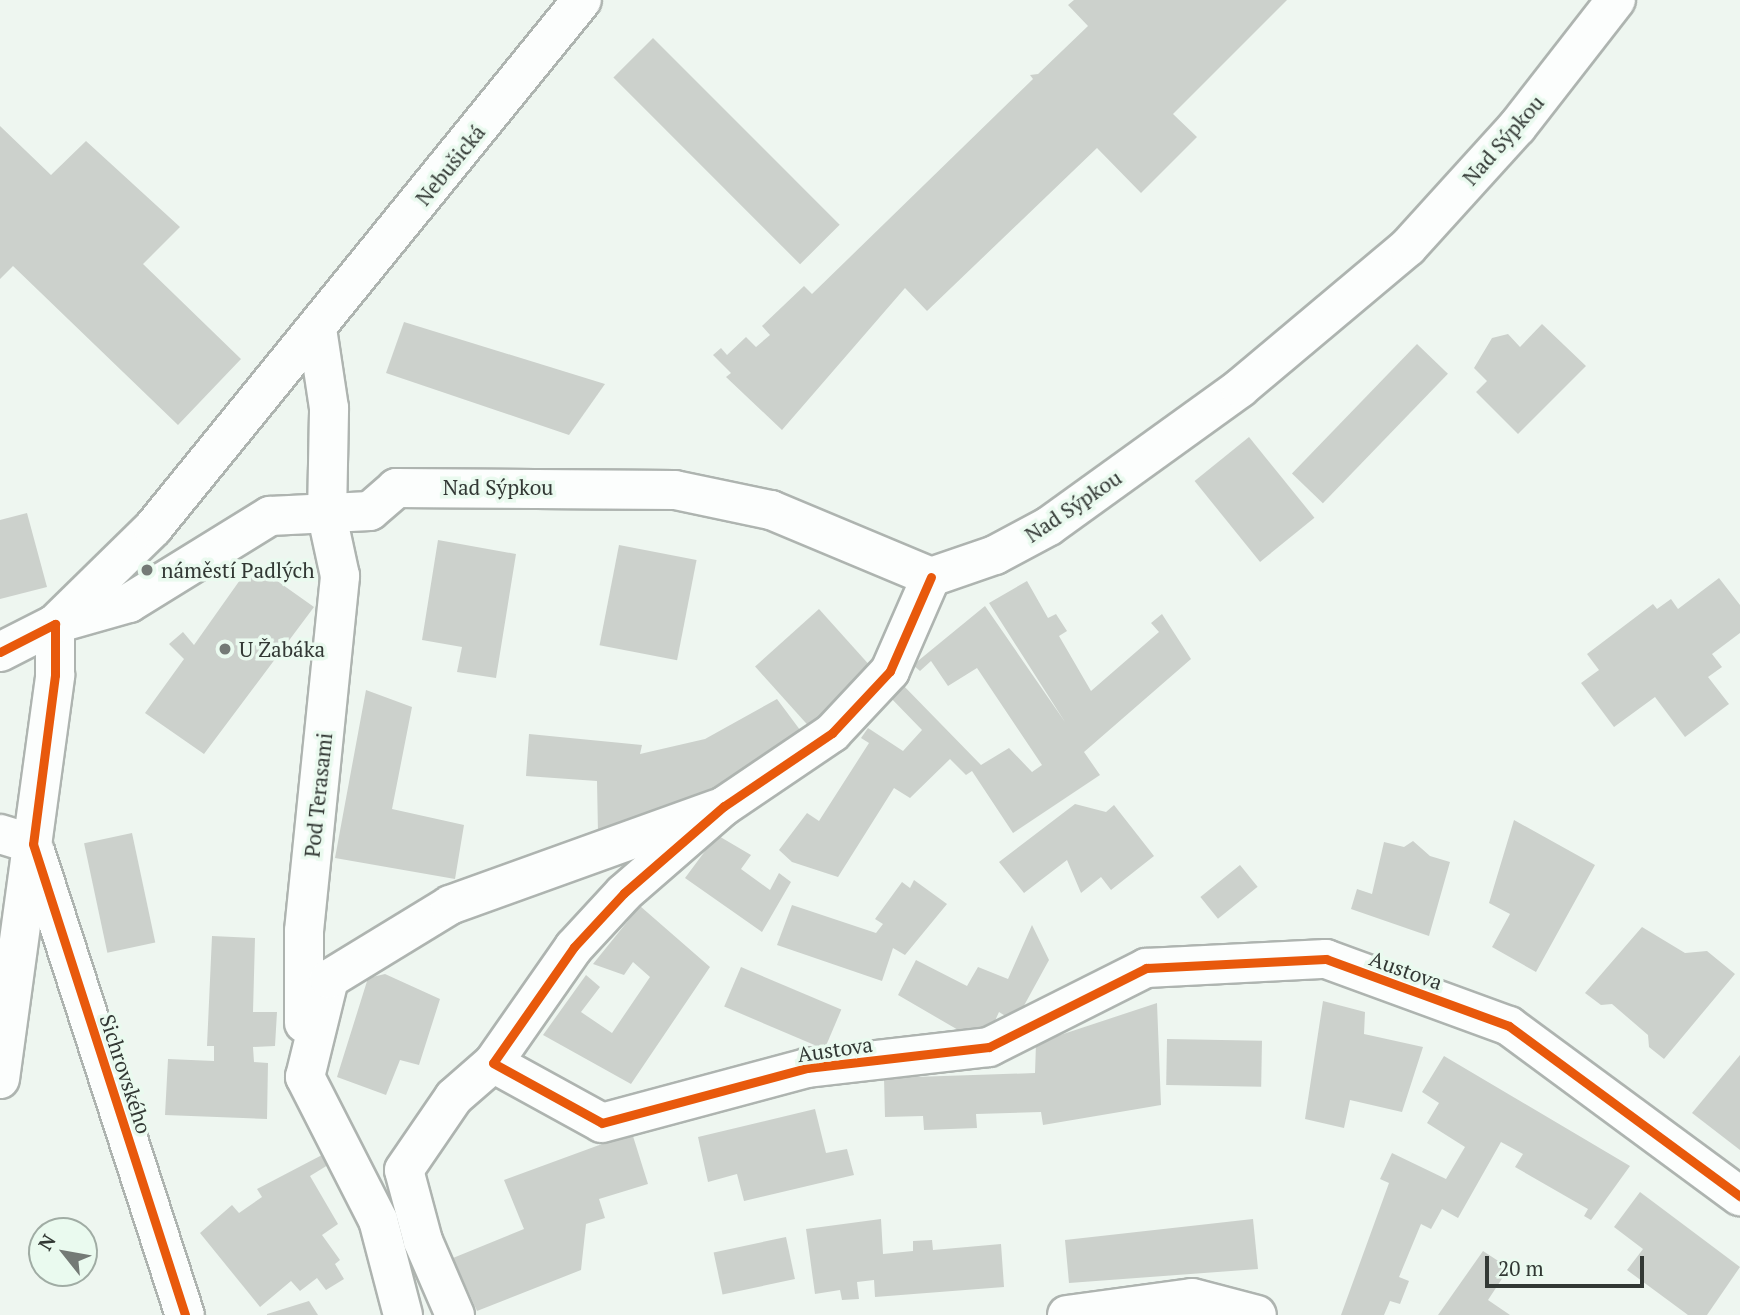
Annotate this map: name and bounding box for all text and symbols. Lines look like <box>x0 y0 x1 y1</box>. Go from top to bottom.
street label: Nad Sýpkou <box>1457 90 1549 190</box>
street label: Nebušická <box>410 120 490 210</box>
street label: Nad Sýpkou <box>1020 465 1126 547</box>
street label: Nad Sýpkou <box>443 474 553 500</box>
place label: náměstí Padlých <box>161 557 314 583</box>
marker: náměstí Padlých <box>139 562 155 578</box>
place label: U Žabáka <box>239 636 325 662</box>
marker: U Žabáka <box>217 641 233 657</box>
street label: Pod Terasami <box>299 731 337 859</box>
street label: Austova <box>1366 945 1446 995</box>
street label: Sichrovského <box>95 1011 157 1137</box>
street label: Austova <box>796 1031 874 1067</box>
north arrow <box>28 1217 98 1287</box>
text: N <box>32 1229 61 1255</box>
scale bar <box>1488 1242 1647 1286</box>
text: 20 m <box>1498 1254 1544 1282</box>

